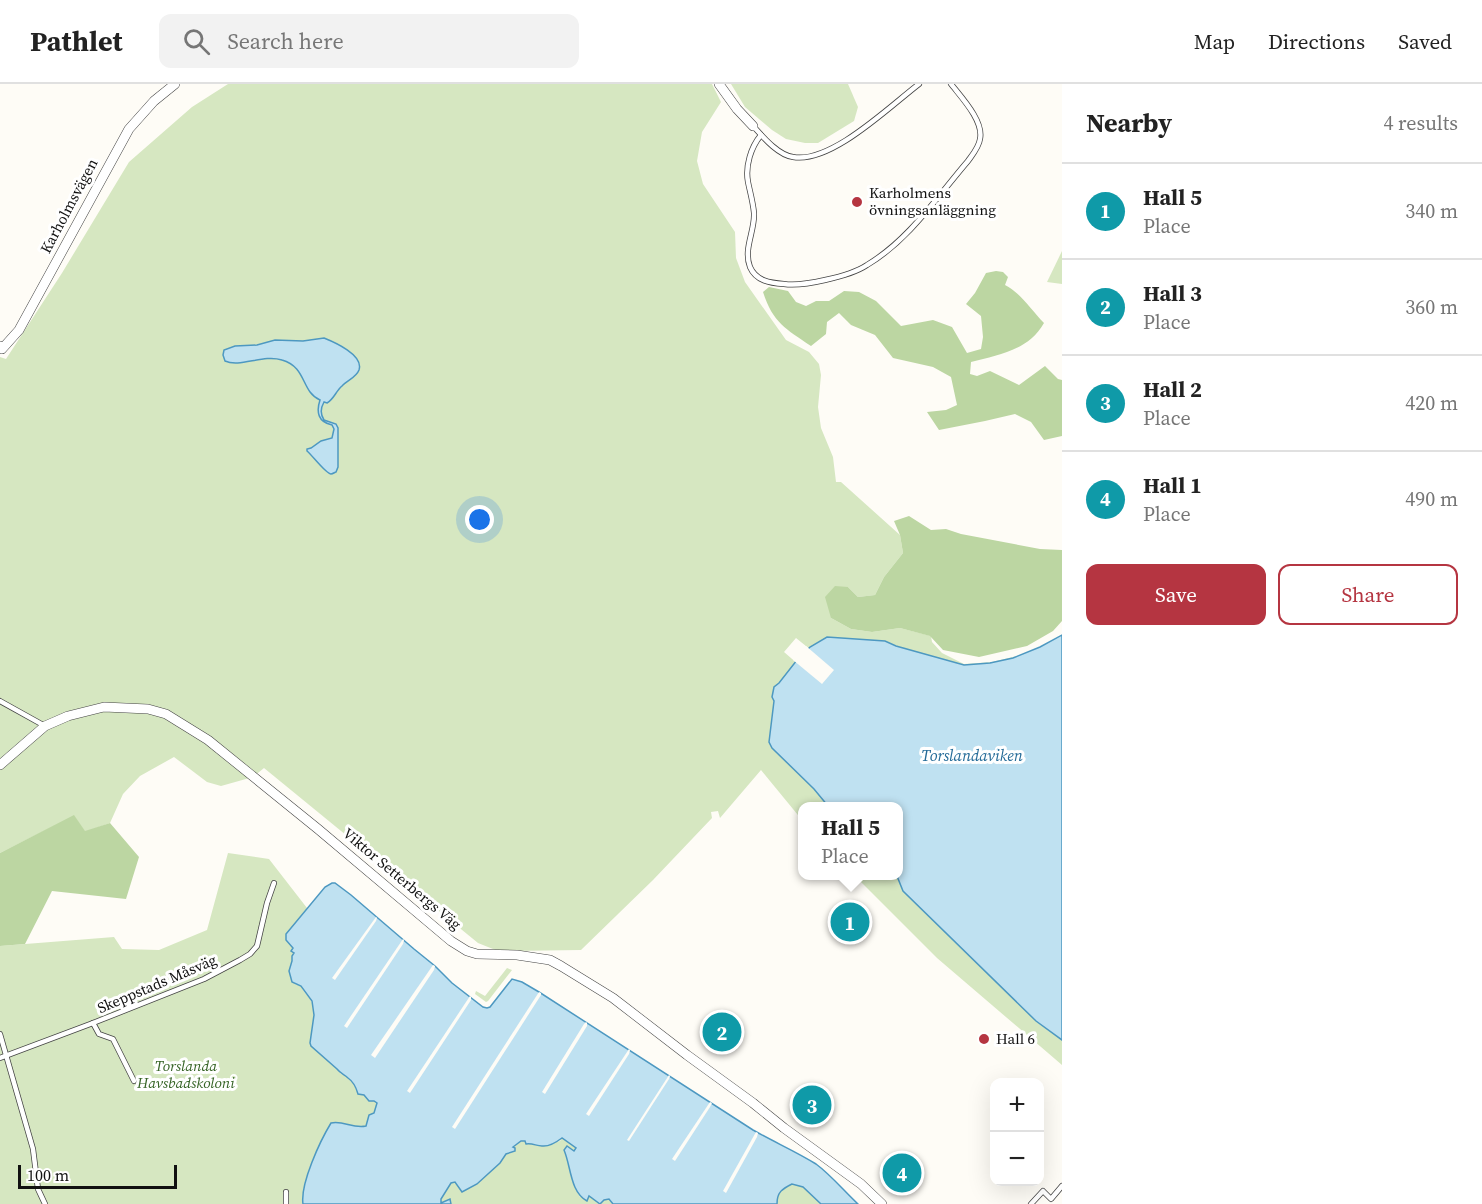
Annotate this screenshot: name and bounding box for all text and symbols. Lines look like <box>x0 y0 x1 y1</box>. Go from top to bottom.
search box <box>159 14 579 68</box>
text: Pathlet <box>30 22 123 60</box>
icon: search <box>180 25 213 58</box>
text: Search here <box>228 26 344 56</box>
text: Map <box>1194 27 1235 56</box>
text: Directions <box>1268 27 1365 56</box>
text: Saved <box>1398 27 1452 56</box>
text: Nearby <box>1086 105 1172 141</box>
text: 4 results <box>1383 109 1458 137</box>
street label: Karholmsvägen <box>35 155 102 257</box>
place label: Karholmens övningsanläggning <box>869 182 996 220</box>
text: Hall 5 <box>1143 182 1202 212</box>
marker: Karholmens övningsanläggning <box>850 195 864 209</box>
text: 1 <box>1100 197 1111 225</box>
text: 340 m <box>1405 197 1458 225</box>
text: Place <box>1143 212 1191 240</box>
text: Hall 3 <box>1143 278 1202 308</box>
text: 2 <box>1100 293 1111 321</box>
text: 360 m <box>1405 293 1458 321</box>
text: Place <box>1143 308 1191 336</box>
text: Hall 2 <box>1143 374 1202 404</box>
text: 3 <box>1100 389 1111 417</box>
text: 420 m <box>1405 389 1458 417</box>
text: Place <box>1143 404 1191 432</box>
text: Hall 1 <box>1143 470 1202 500</box>
text: 4 <box>1100 485 1111 513</box>
text: 490 m <box>1405 485 1458 513</box>
text: Place <box>1143 500 1191 528</box>
your location <box>465 505 494 534</box>
button: Save <box>1086 564 1266 625</box>
button: Share <box>1278 564 1458 625</box>
water label: Torslandaviken <box>921 744 1023 766</box>
popup <box>798 802 903 880</box>
text: Hall 5 <box>821 812 880 842</box>
street label: Viktor Setterbergs Väg <box>339 823 466 935</box>
text: Place <box>821 842 869 870</box>
pin: 1 <box>830 900 870 944</box>
street label: Skeppstads Måsväg <box>94 949 220 1018</box>
pin: 2 <box>702 1010 742 1054</box>
place label: Hall 6 <box>996 1028 1035 1049</box>
marker: Hall 6 <box>977 1032 991 1046</box>
park label: Torslanda Havsbadskoloni <box>136 1055 235 1093</box>
map controls <box>990 1078 1044 1186</box>
button: + <box>990 1078 1044 1132</box>
pin: 3 <box>792 1082 832 1128</box>
button: − <box>990 1132 1044 1186</box>
pin: 4 <box>882 1150 922 1196</box>
scale bar <box>18 1162 177 1190</box>
text: 100 m <box>27 1164 69 1186</box>

